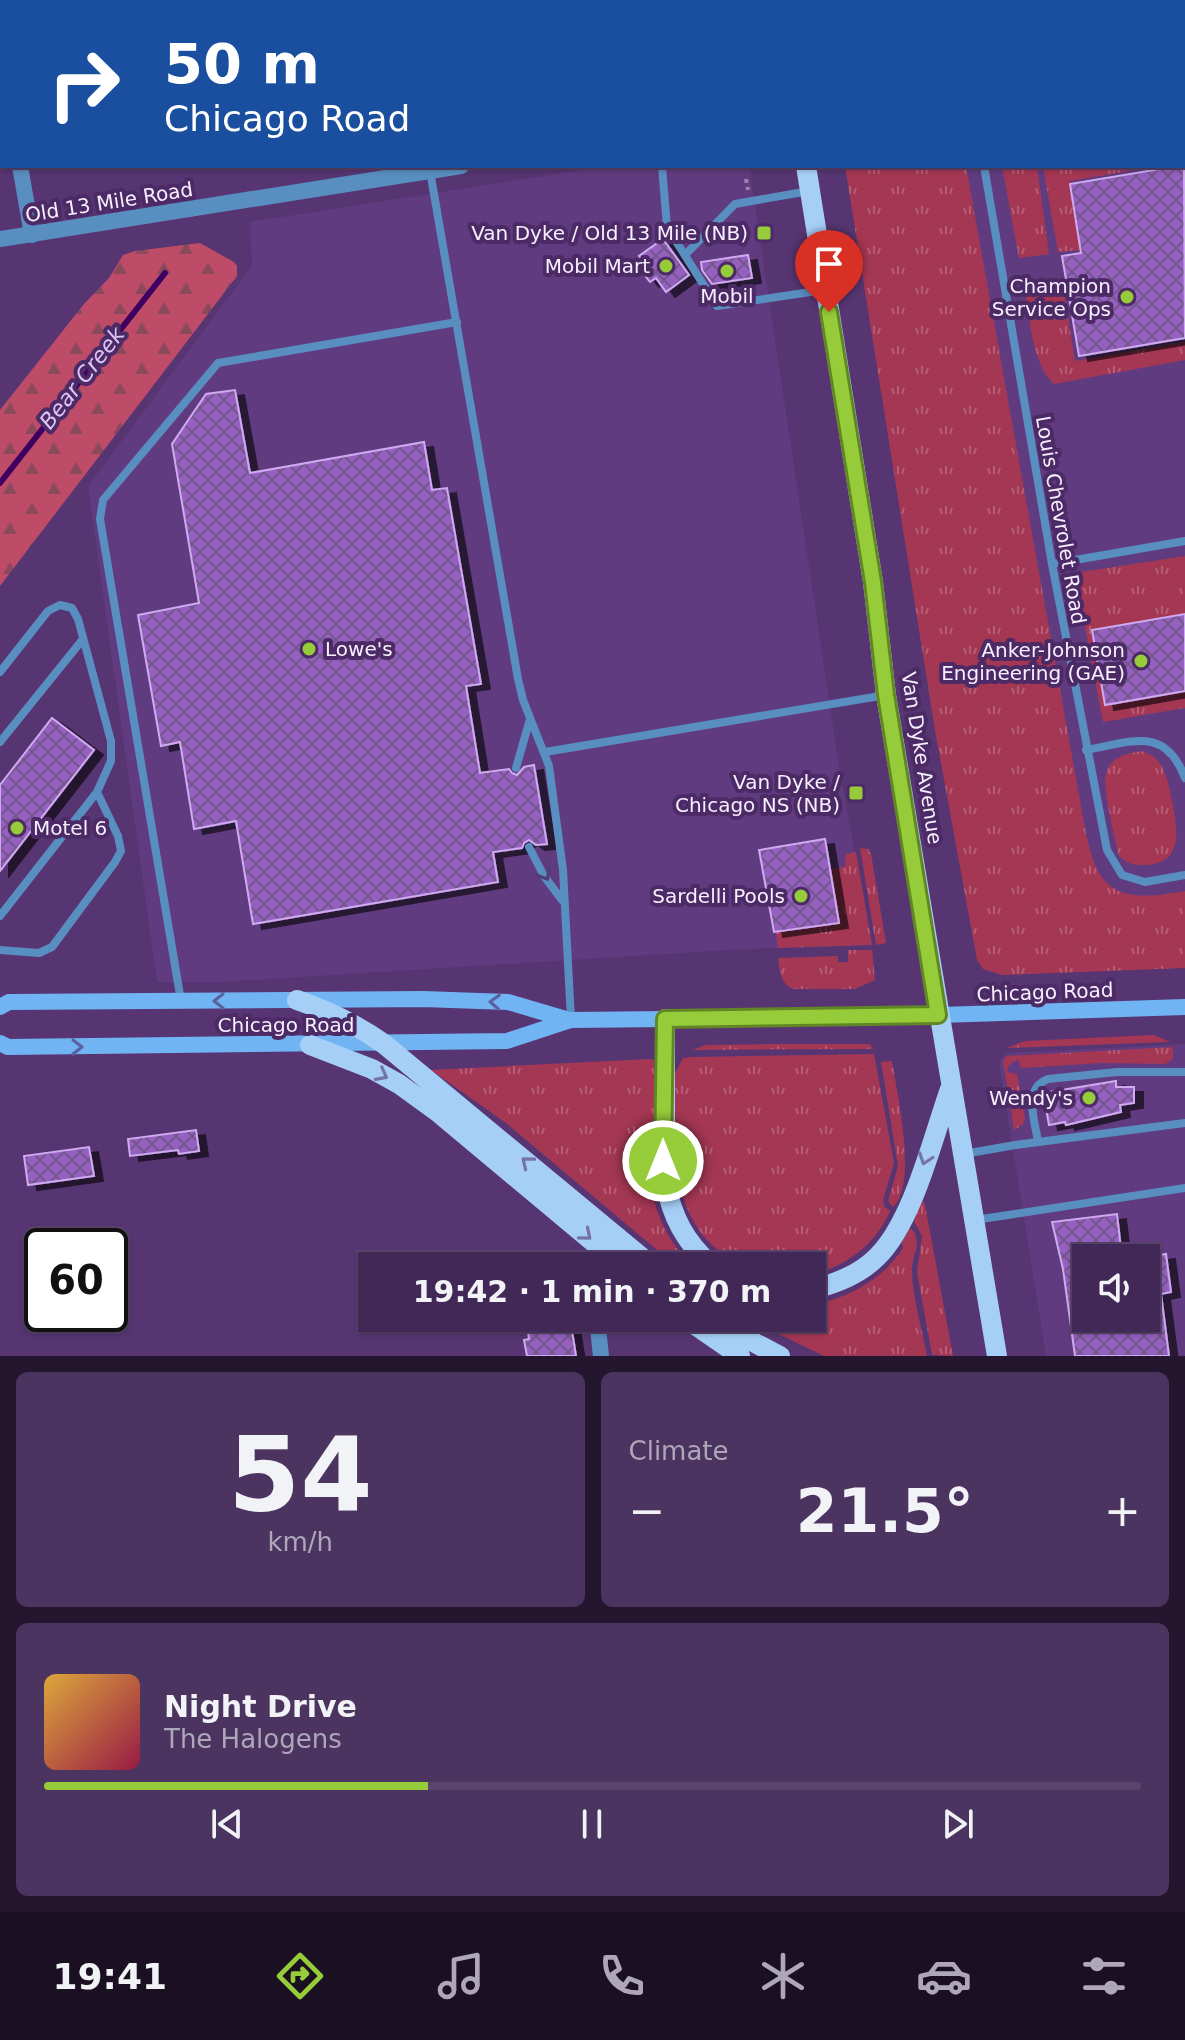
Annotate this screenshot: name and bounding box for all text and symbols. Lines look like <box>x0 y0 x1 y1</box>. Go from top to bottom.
text: 50 m <box>164 31 320 96</box>
icon: right <box>32 32 136 136</box>
text: Chicago Road <box>164 98 410 139</box>
street label: Old 13 Mile Road <box>23 177 195 227</box>
place label: Van Dyke / Old 13 Mile (NB) <box>471 221 748 245</box>
marker: Van Dyke / Old 13 Mile (NB) <box>755 224 773 242</box>
pin <box>795 230 863 312</box>
icon: arrive <box>807 242 851 286</box>
place label: Mobil Mart <box>545 254 650 278</box>
marker: Mobil Mart <box>657 257 675 275</box>
marker: Mobil <box>718 262 736 280</box>
place label: Champion Service Ops <box>992 274 1111 321</box>
place label: Mobil <box>700 284 754 308</box>
marker: Champion Service Ops <box>1118 288 1136 306</box>
water label: Bear Creek <box>34 321 130 434</box>
street label: Louis Chevrolet Road <box>1031 414 1091 626</box>
place label: Lowe's <box>325 637 393 661</box>
place label: Anker-Johnson Engineering (GAE) <box>941 638 1125 685</box>
marker: Lowe's <box>300 640 318 658</box>
marker: Anker-Johnson Engineering (GAE) <box>1132 652 1150 670</box>
street label: Van Dyke Avenue <box>896 670 948 846</box>
place label: Van Dyke / Chicago NS (NB) <box>675 770 840 817</box>
marker: Van Dyke / Chicago NS (NB) <box>847 784 865 802</box>
place label: Motel 6 <box>33 816 107 840</box>
marker: Motel 6 <box>8 819 26 837</box>
one-way arrow <box>535 866 550 881</box>
place label: Sardelli Pools <box>652 884 785 908</box>
marker: Sardelli Pools <box>792 887 810 905</box>
street label: Chicago Road <box>976 978 1114 1006</box>
one-way arrow <box>212 992 225 1009</box>
one-way arrow <box>488 993 501 1010</box>
street label: Chicago Road <box>218 1013 354 1037</box>
one-way arrow <box>71 1038 84 1055</box>
one-way arrow <box>373 1065 388 1080</box>
place label: Wendy's <box>989 1086 1073 1110</box>
marker: Wendy's <box>1080 1089 1098 1107</box>
position arrow <box>621 1119 705 1203</box>
one-way arrow <box>919 1151 935 1165</box>
one-way arrow <box>522 1157 537 1172</box>
one-way arrow <box>576 1225 591 1240</box>
speed limit sign: 60 <box>24 1228 128 1332</box>
map controls <box>1072 1244 1160 1332</box>
button: sound <box>1072 1244 1160 1332</box>
text: 19:42 · 1 min · 370 m <box>413 1274 771 1309</box>
text: 54 <box>228 1414 373 1536</box>
text: Climate <box>629 1436 729 1466</box>
text: 21.5° <box>796 1476 974 1546</box>
text: − <box>629 1485 665 1536</box>
text: + <box>1104 1485 1141 1536</box>
text: km/h <box>267 1527 333 1557</box>
text: Night Drive <box>164 1689 357 1724</box>
text: The Halogens <box>164 1724 342 1754</box>
icon: previous <box>205 1802 249 1846</box>
icon: pause <box>570 1802 614 1846</box>
icon: next <box>936 1802 980 1846</box>
icon: directions <box>272 1948 328 2004</box>
icon: music <box>433 1948 489 2004</box>
icon: phone <box>594 1948 650 2004</box>
icon: climate <box>755 1948 811 2004</box>
icon: car <box>916 1948 972 2004</box>
icon: filters <box>1076 1948 1132 2004</box>
text: 19:41 <box>52 1956 167 1997</box>

